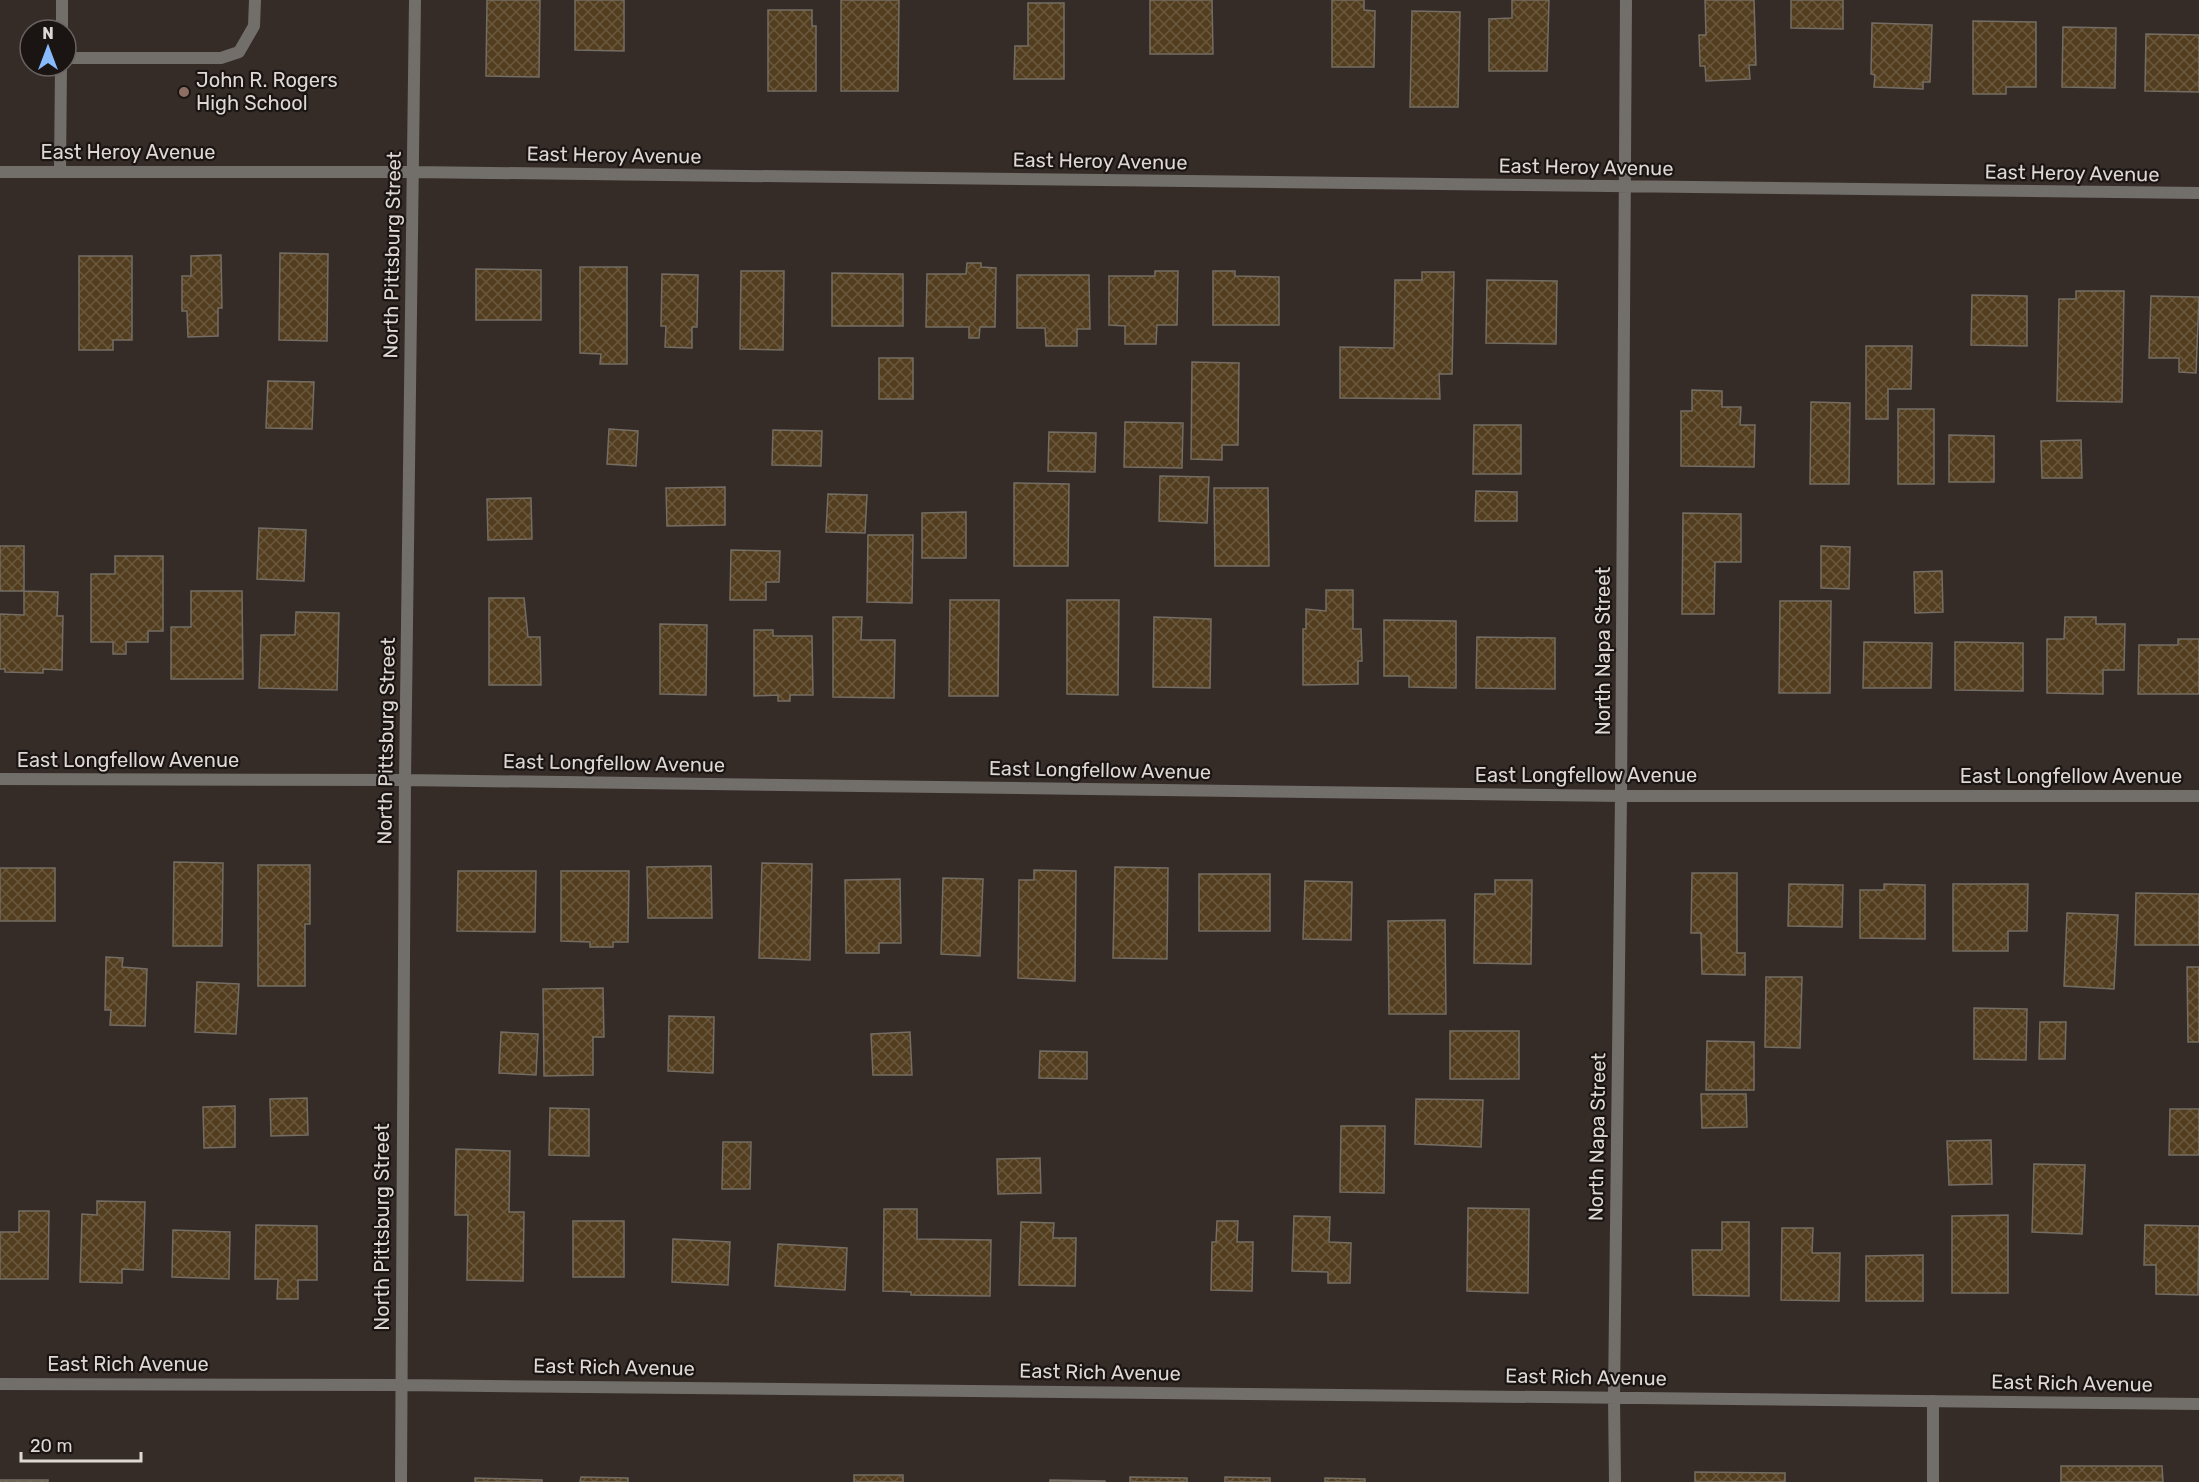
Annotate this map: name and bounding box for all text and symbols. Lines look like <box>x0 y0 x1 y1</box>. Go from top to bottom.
north arrow <box>18 18 78 78</box>
text: N <box>42 24 54 43</box>
place label: John R. Rogers High School <box>196 68 338 115</box>
marker: John R. Rogers High School <box>177 85 191 99</box>
street label: East Heroy Avenue <box>41 140 215 164</box>
street label: East Heroy Avenue <box>526 141 702 169</box>
street label: East Heroy Avenue <box>1012 147 1188 175</box>
street label: North Pittsburg Street <box>378 151 406 359</box>
street label: East Heroy Avenue <box>1498 153 1674 181</box>
street label: East Heroy Avenue <box>1984 159 2160 187</box>
street label: North Napa Street <box>1591 567 1615 735</box>
street label: North Pittsburg Street <box>372 637 400 845</box>
street label: East Longfellow Avenue <box>17 748 239 772</box>
street label: East Longfellow Avenue <box>503 749 725 777</box>
street label: East Longfellow Avenue <box>989 756 1211 784</box>
street label: East Longfellow Avenue <box>1475 763 1697 787</box>
street label: East Longfellow Avenue <box>1960 764 2182 788</box>
street label: North Napa Street <box>1584 1052 1610 1221</box>
street label: North Pittsburg Street <box>370 1123 394 1331</box>
street label: East Rich Avenue <box>47 1352 209 1376</box>
street label: East Rich Avenue <box>533 1354 695 1380</box>
street label: East Rich Avenue <box>1019 1359 1181 1385</box>
street label: East Rich Avenue <box>1505 1364 1667 1390</box>
street label: East Rich Avenue <box>1991 1370 2153 1396</box>
scale bar <box>21 1425 141 1463</box>
text: 20 m <box>30 1435 72 1457</box>

